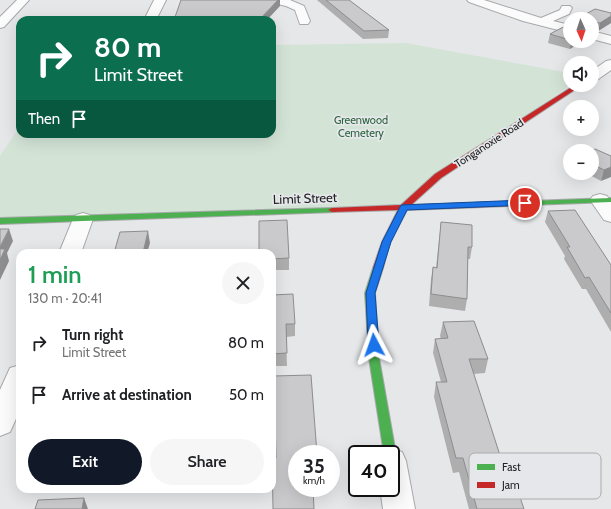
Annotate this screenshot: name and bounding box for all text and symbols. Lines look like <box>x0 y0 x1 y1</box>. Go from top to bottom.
north arrow <box>563 12 599 48</box>
map controls <box>563 12 599 180</box>
text: 80 m <box>94 30 161 64</box>
icon: right <box>28 32 80 84</box>
button: sound <box>563 56 599 92</box>
text: Limit Street <box>94 64 183 86</box>
button: + <box>563 100 599 136</box>
icon: arrive <box>68 108 90 130</box>
text: Then <box>28 110 60 128</box>
park label: Greenwood Cemetery <box>334 113 388 140</box>
street label: Tonganoxie Road <box>452 115 526 171</box>
button: − <box>563 144 599 180</box>
pin <box>508 186 542 220</box>
street label: Limit Street <box>273 189 338 207</box>
icon: arrive <box>514 192 536 214</box>
text: 1 min <box>28 260 82 289</box>
button: close <box>222 262 264 304</box>
text: 130 m · 20:41 <box>28 290 102 306</box>
position arrow <box>353 324 395 366</box>
text: Turn right <box>62 326 123 344</box>
icon: right <box>28 332 50 354</box>
text: 80 m <box>228 334 264 352</box>
text: Limit Street <box>62 344 126 360</box>
icon: arrive <box>28 384 50 406</box>
text: Arrive at destination <box>62 386 192 404</box>
text: 50 m <box>229 386 264 404</box>
button: Exit <box>28 439 142 485</box>
button: Share <box>150 439 264 485</box>
speed limit sign: 40 <box>348 445 400 497</box>
legend <box>469 453 601 499</box>
text: 35 <box>303 454 325 478</box>
text: Fast <box>502 460 521 474</box>
text: km/h <box>303 474 325 487</box>
text: Jam <box>501 478 520 492</box>

